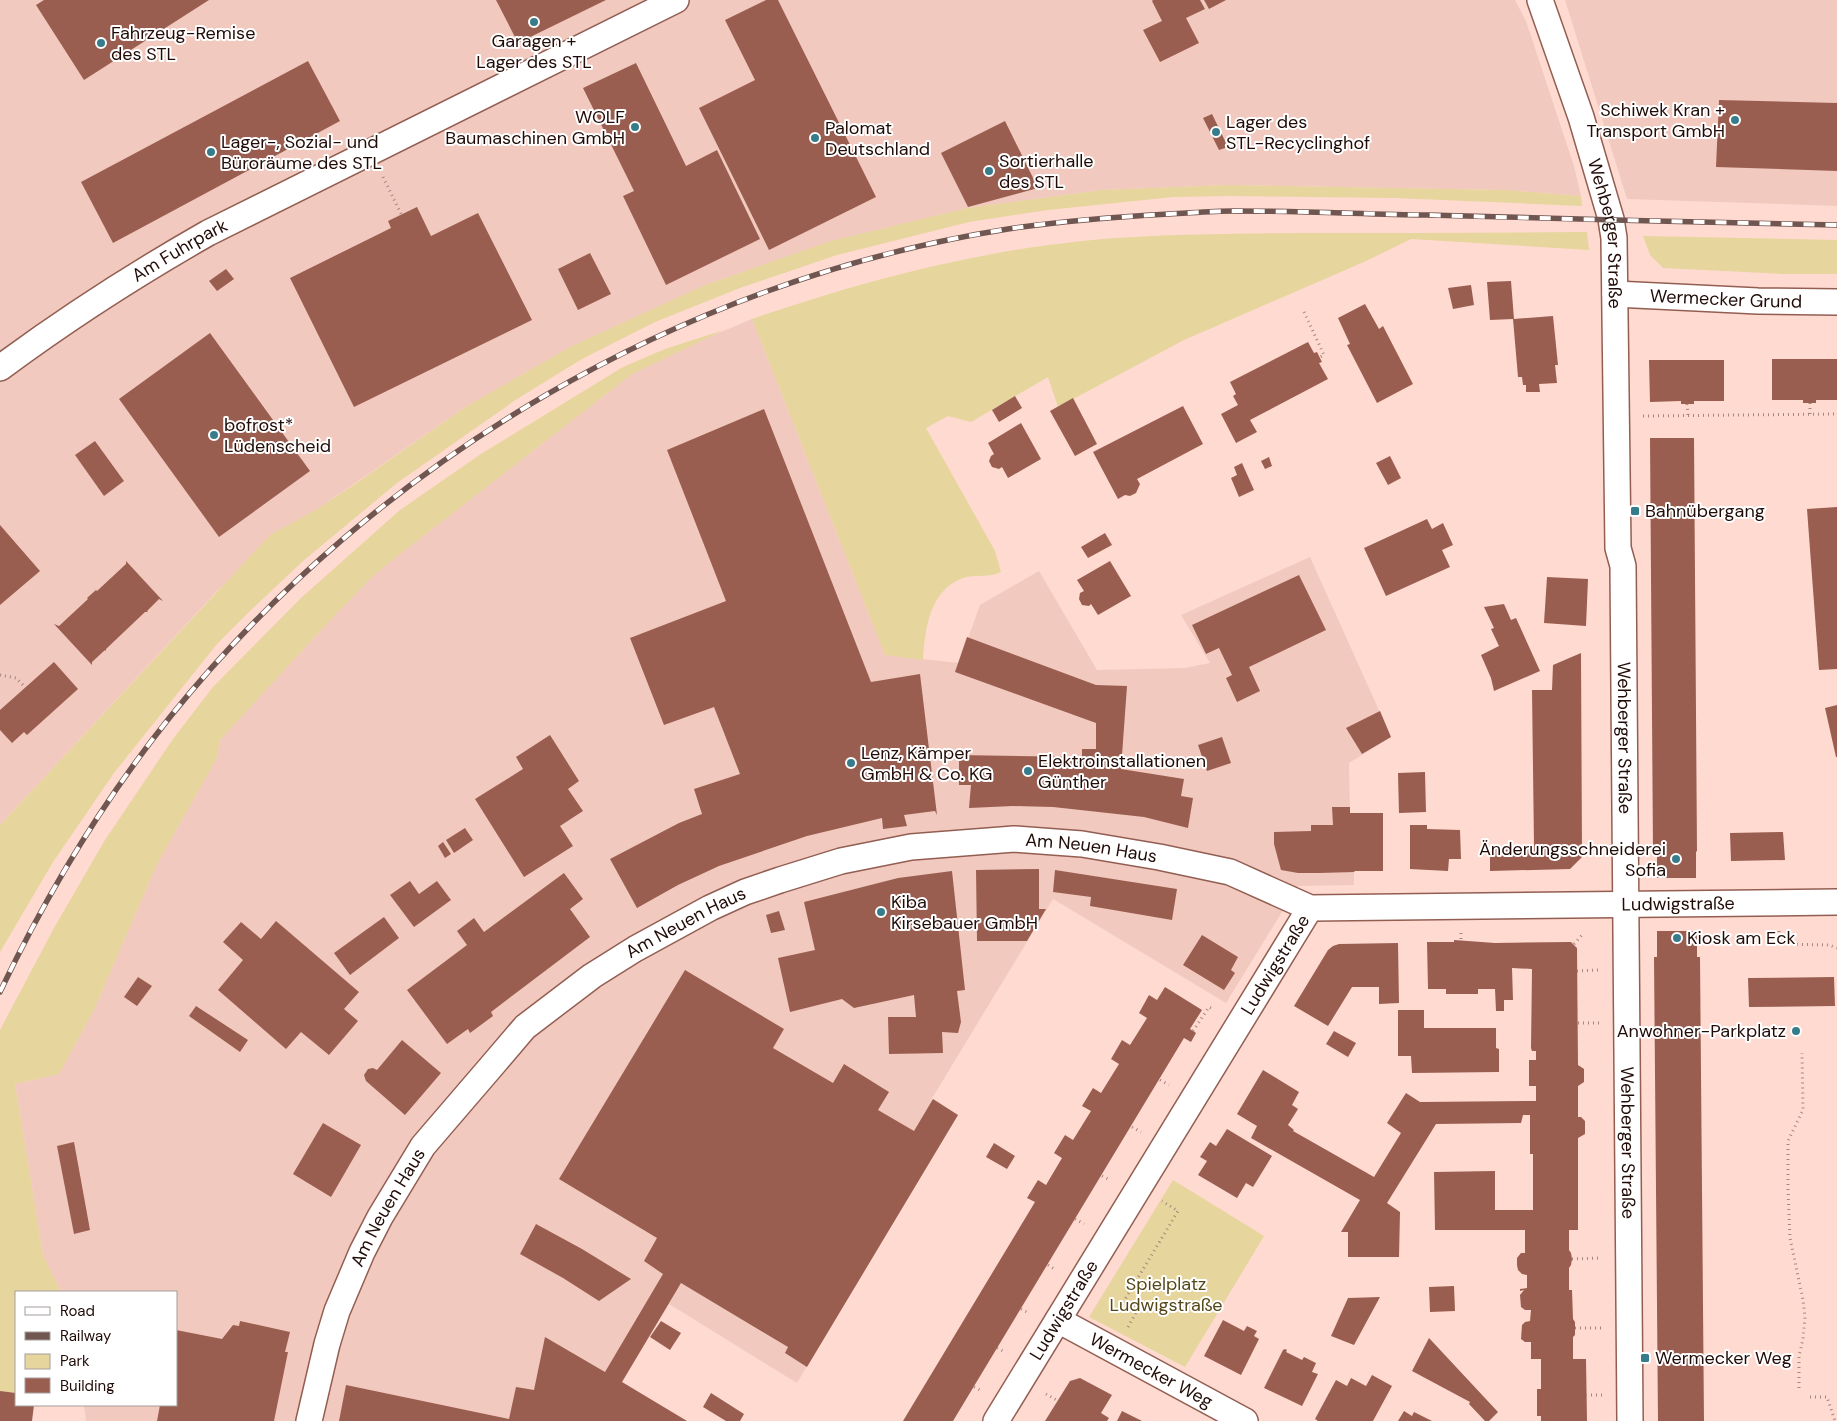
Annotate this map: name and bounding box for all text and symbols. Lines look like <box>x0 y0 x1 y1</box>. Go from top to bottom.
marker: Garagen + Lager des STL <box>528 16 540 28</box>
place label: Fahrzeug-Remise des STL <box>111 21 255 66</box>
place label: Garagen + Lager des STL <box>476 29 592 74</box>
marker: Fahrzeug-Remise des STL <box>95 37 107 49</box>
place label: Schiwek Kran + Transport GmbH <box>1586 98 1725 143</box>
place label: WOLF Baumaschinen GmbH <box>445 105 625 150</box>
place label: Lager des STL-Recyclinghof <box>1226 110 1370 155</box>
marker: Schiwek Kran + Transport GmbH <box>1729 114 1741 126</box>
place label: Palomat Deutschland <box>825 116 930 161</box>
marker: WOLF Baumaschinen GmbH <box>629 121 641 133</box>
marker: Lager des STL-Recyclinghof <box>1210 126 1222 138</box>
place label: Lager-, Sozial- und Büroräume des STL <box>221 130 382 175</box>
marker: Palomat Deutschland <box>809 132 821 144</box>
marker: Lager-, Sozial- und Büroräume des STL <box>205 146 217 158</box>
place label: Sortierhalle des STL <box>999 149 1093 194</box>
street label: Wehberger Straße <box>1582 156 1627 309</box>
marker: Sortierhalle des STL <box>983 165 995 177</box>
street label: Am Fuhrpark <box>127 213 231 287</box>
street label: Wermecker Grund <box>1649 284 1802 314</box>
place label: bofrost* Lüdenscheid <box>224 413 331 458</box>
marker: bofrost* Lüdenscheid <box>208 429 220 441</box>
place label: Bahnübergang <box>1645 499 1765 523</box>
marker: Bahnübergang <box>1629 505 1641 517</box>
street label: Wehberger Straße <box>1612 661 1637 814</box>
place label: Lenz, Kämper GmbH & Co. KG <box>861 741 992 786</box>
place label: Elektroinstallationen Günther <box>1038 749 1206 794</box>
marker: Lenz, Kämper GmbH & Co. KG <box>845 757 857 769</box>
marker: Elektroinstallationen Günther <box>1022 765 1034 777</box>
street label: Am Neuen Haus <box>1025 828 1159 868</box>
place label: Änderungsschneiderei Sofia <box>1479 837 1666 882</box>
marker: Änderungsschneiderei Sofia <box>1670 853 1682 865</box>
street label: Am Neuen Haus <box>621 881 750 964</box>
place label: Kiba Kirsebauer GmbH <box>891 890 1038 935</box>
street label: Ludwigstraße <box>1621 891 1735 916</box>
marker: Kiba Kirsebauer GmbH <box>875 906 887 918</box>
street label: Ludwigstraße <box>1235 910 1315 1019</box>
place label: Kiosk am Eck <box>1687 926 1796 950</box>
marker: Kiosk am Eck <box>1671 932 1683 944</box>
place label: Anwohner-Parkplatz <box>1617 1019 1786 1043</box>
marker: Anwohner-Parkplatz <box>1790 1025 1802 1037</box>
street label: Wehberger Straße <box>1615 1066 1640 1219</box>
street label: Am Neuen Haus <box>345 1144 431 1270</box>
street label: Ludwigstraße <box>1024 1256 1104 1365</box>
park label: Spielplatz Ludwigstraße <box>1109 1272 1223 1317</box>
legend <box>15 1291 178 1406</box>
text: Road <box>60 1301 95 1321</box>
text: Railway <box>60 1326 112 1346</box>
street label: Wermecker Weg <box>1085 1327 1217 1413</box>
place label: Wermecker Weg <box>1655 1346 1792 1370</box>
text: Park <box>60 1351 90 1371</box>
marker: Wermecker Weg <box>1639 1352 1651 1364</box>
text: Building <box>60 1376 115 1396</box>

